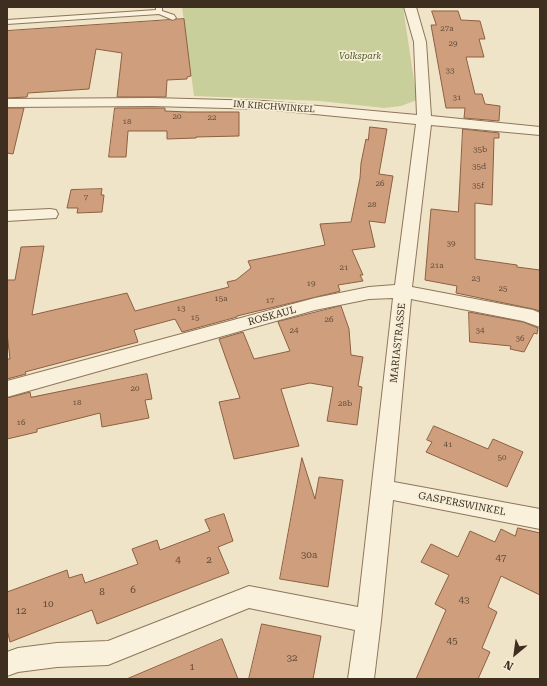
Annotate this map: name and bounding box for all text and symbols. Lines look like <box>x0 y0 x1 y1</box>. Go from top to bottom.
house number: 27a <box>440 24 454 34</box>
house number: 29 <box>449 39 457 49</box>
park label: Volkspark <box>339 51 381 61</box>
house number: 33 <box>446 66 454 76</box>
house number: 31 <box>453 93 461 103</box>
street label: IM KIRCHWINKEL <box>233 99 315 115</box>
house number: 20 <box>173 112 181 122</box>
house number: 22 <box>208 113 216 123</box>
house number: 18 <box>123 117 131 127</box>
house number: 35b <box>473 145 487 155</box>
house number: 35d <box>472 162 486 172</box>
house number: 26 <box>376 179 384 189</box>
house number: 35f <box>472 181 484 191</box>
house number: 7 <box>84 193 88 203</box>
house number: 28 <box>368 200 376 210</box>
house number: 39 <box>447 239 455 249</box>
house number: 21a <box>430 261 444 271</box>
house number: 21 <box>340 263 348 273</box>
house number: 23 <box>472 274 480 284</box>
house number: 19 <box>307 279 315 289</box>
house number: 25 <box>499 284 507 294</box>
house number: 15a <box>214 294 228 304</box>
house number: 17 <box>266 296 274 306</box>
street label: MARIASTRASSE <box>388 303 408 383</box>
house number: 13 <box>177 304 185 314</box>
street label: ROSKAUL <box>247 304 297 328</box>
house number: 15 <box>191 313 199 323</box>
house number: 26 <box>325 315 333 325</box>
house number: 24 <box>290 326 298 336</box>
house number: 34 <box>476 326 484 336</box>
house number: 36 <box>516 334 524 344</box>
house number: 20 <box>131 384 139 394</box>
house number: 18 <box>73 398 81 408</box>
house number: 28b <box>338 399 352 409</box>
house number: 16 <box>17 418 25 428</box>
house number: 41 <box>444 440 452 450</box>
house number: 50 <box>498 453 506 463</box>
street label: GASPERSWINKEL <box>417 490 507 518</box>
house number: 30a <box>301 549 317 561</box>
house number: 47 <box>495 552 507 564</box>
house number: 4 <box>175 554 181 566</box>
house number: 2 <box>206 554 212 566</box>
house number: 6 <box>130 584 136 596</box>
house number: 8 <box>99 586 105 598</box>
house number: 43 <box>458 594 470 606</box>
house number: 10 <box>42 598 54 610</box>
house number: 12 <box>15 605 27 617</box>
north arrow <box>495 634 535 674</box>
house number: 45 <box>446 635 458 647</box>
house number: 32 <box>286 652 298 664</box>
text: N <box>502 657 516 673</box>
house number: 1 <box>189 661 195 673</box>

